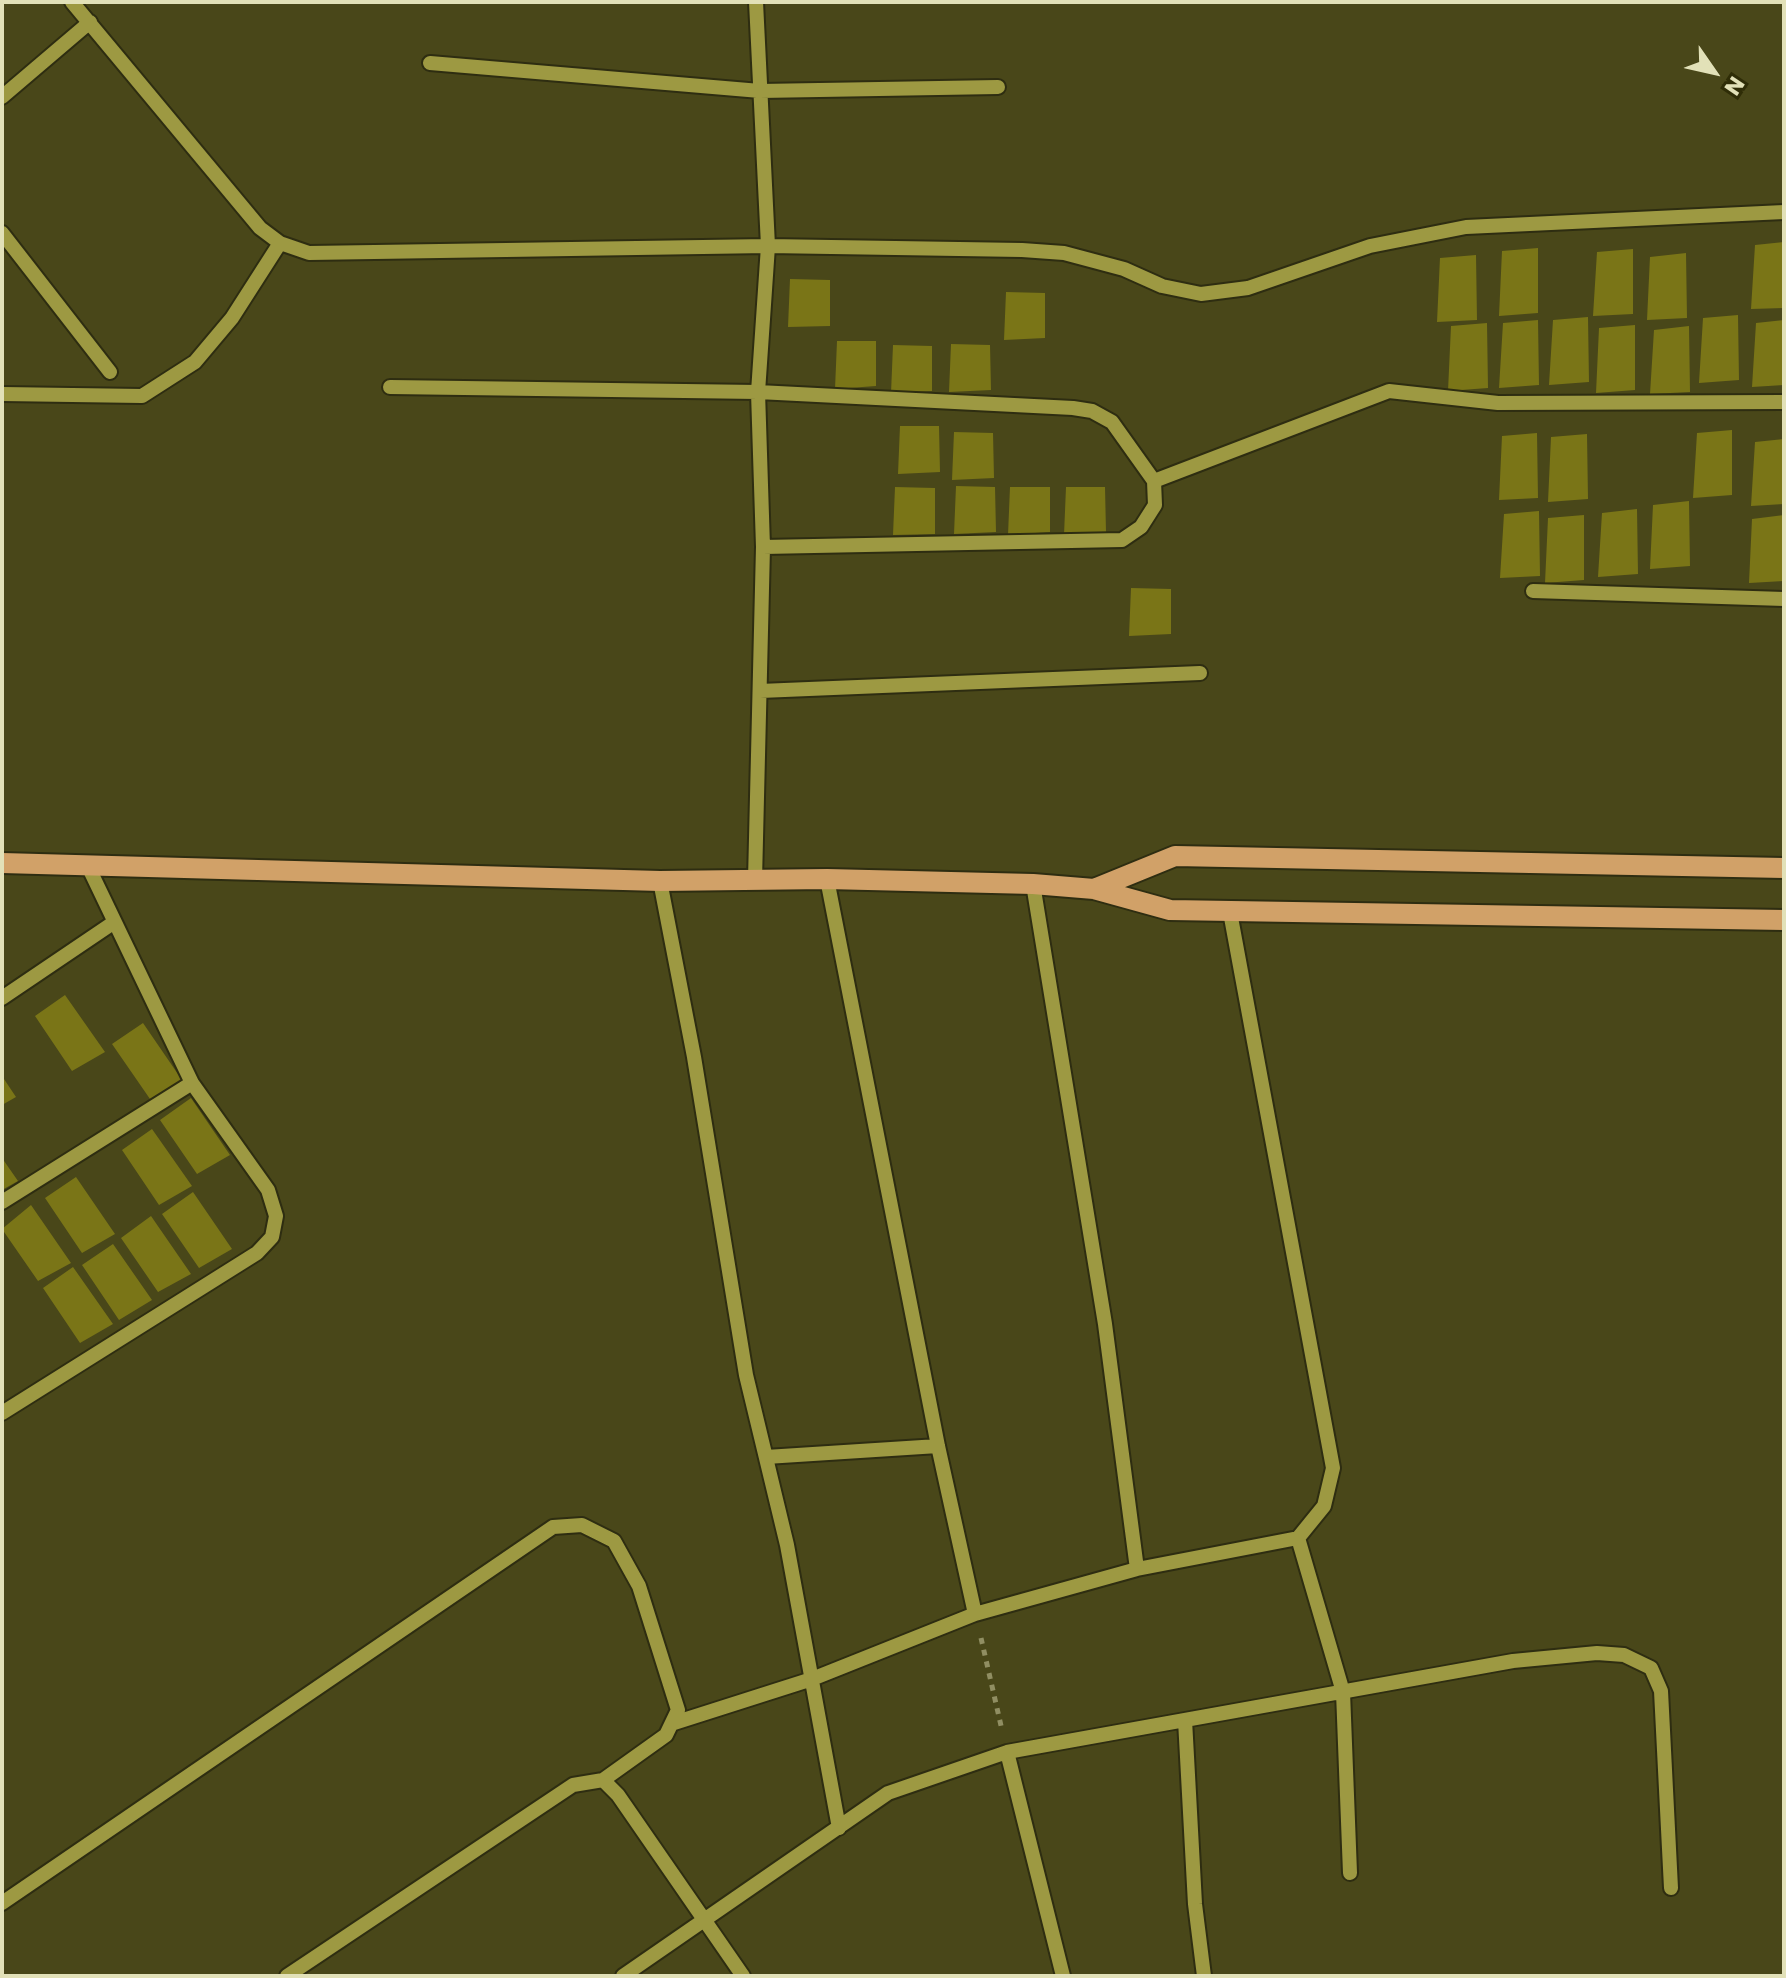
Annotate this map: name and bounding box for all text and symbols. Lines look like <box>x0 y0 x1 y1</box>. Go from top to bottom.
north arrow <box>1674 32 1754 112</box>
text: N <box>1717 70 1752 101</box>

